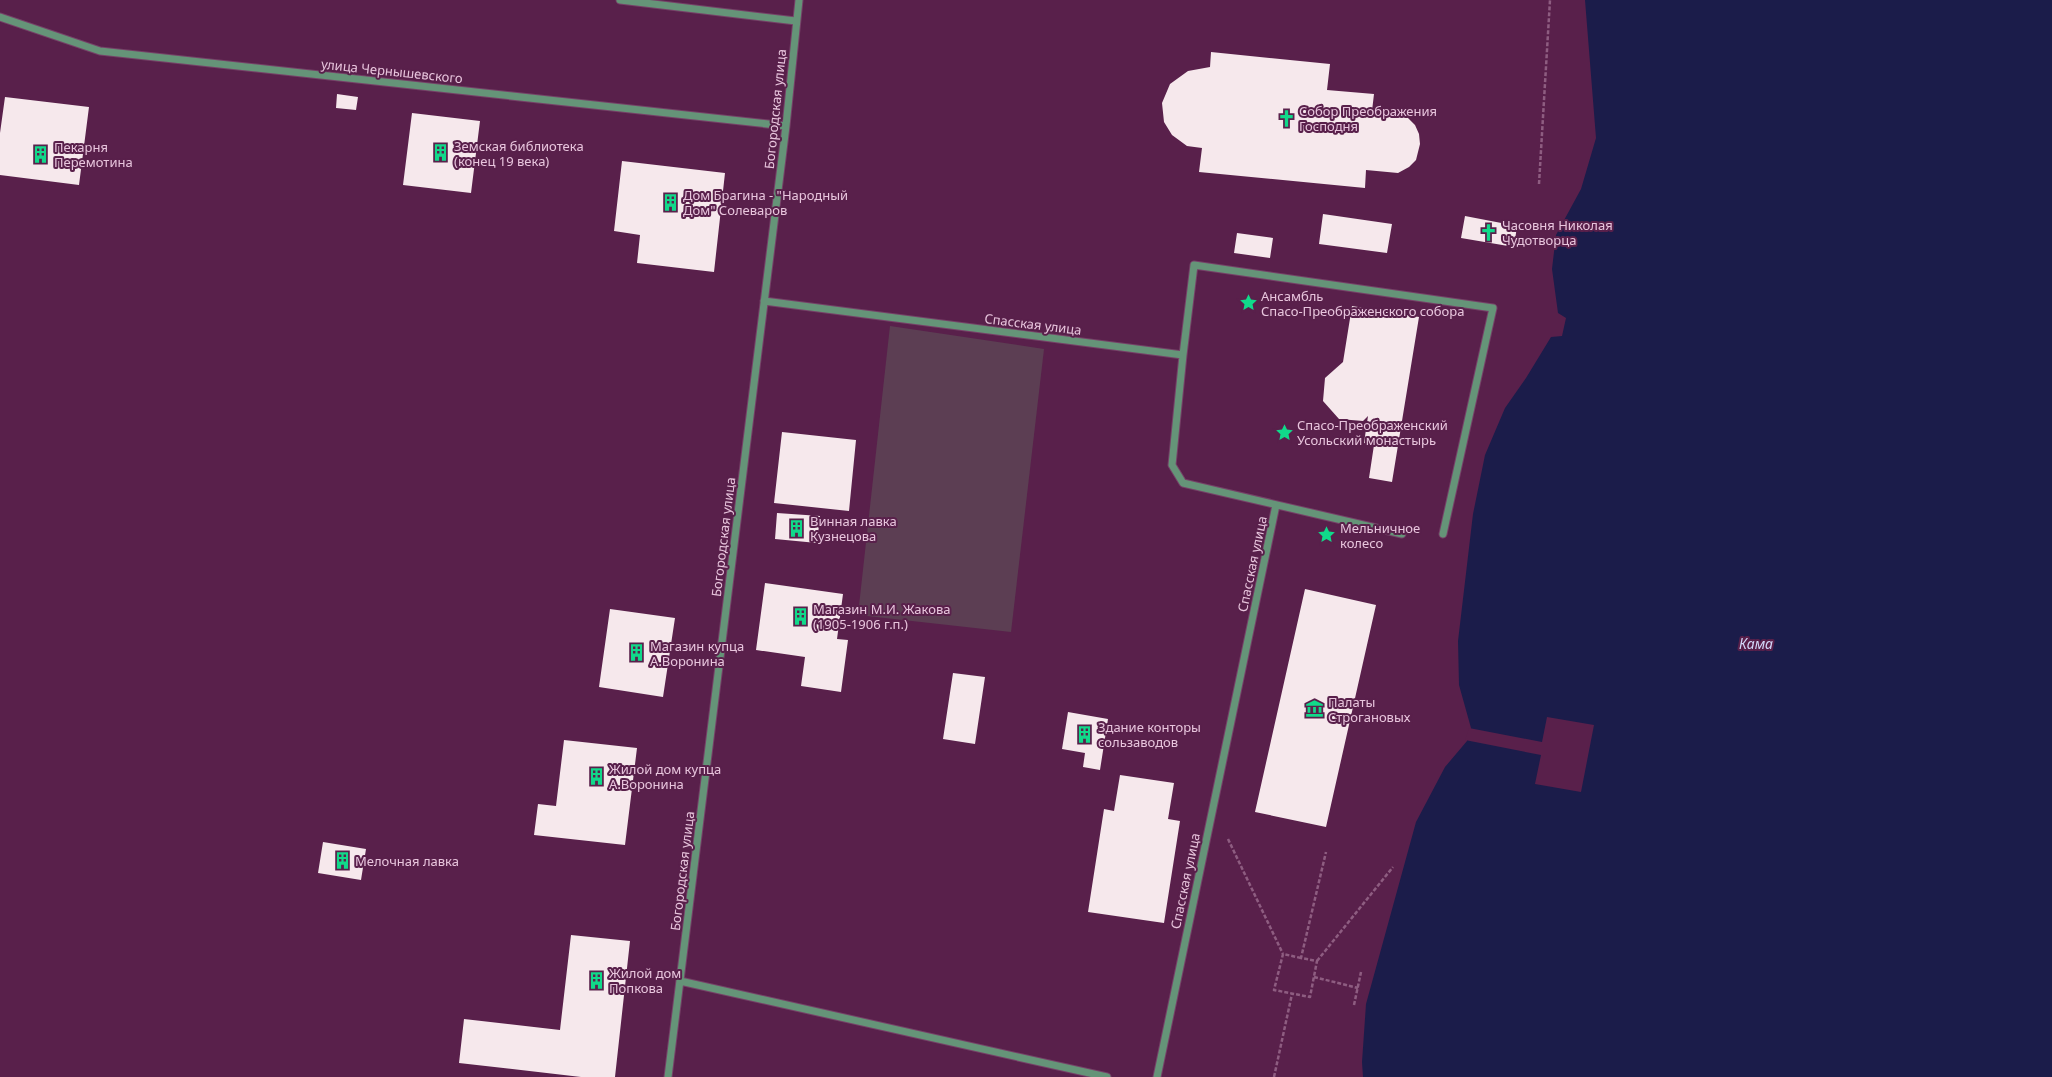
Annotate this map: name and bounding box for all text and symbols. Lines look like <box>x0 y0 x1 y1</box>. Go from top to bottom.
street label: Богородская улица <box>760 48 790 170</box>
street label: улица Чернышевского <box>320 55 464 87</box>
place label: Собор Преображения Господня <box>1299 102 1437 135</box>
church icon: Собор Преображения Господня <box>1276 108 1296 128</box>
place label: Земская библиотека (конец 19 века) <box>454 137 584 170</box>
place label: Пекарня Перемотина <box>54 138 133 171</box>
building icon: Земская библиотека (конец 19 века) <box>431 143 451 163</box>
building icon: Пекарня Перемотина <box>31 144 51 164</box>
place label: Дом Брагина - "Народный Дом" Солеваров <box>683 186 848 219</box>
building icon: Дом Брагина - "Народный Дом" Солеваров <box>660 192 680 212</box>
place label: Часовня Николая Чудотворца <box>1502 216 1613 249</box>
church icon: Часовня Николая Чудотворца <box>1479 222 1499 242</box>
place label: Ансамбль Спасо-Преображенского собора <box>1261 287 1464 320</box>
place icon: Ансамбль Спасо-Преображенского собора <box>1238 293 1258 313</box>
street label: Спасская улица <box>983 309 1083 339</box>
place label: Спасо-Преображенский Усольский монастырь <box>1297 416 1448 449</box>
place icon: Спасо-Преображенский Усольский монастырь <box>1274 422 1294 442</box>
street label: Богородская улица <box>707 476 739 598</box>
place label: Винная лавка Кузнецова <box>810 512 897 545</box>
street label: Спасская улица <box>1233 514 1271 614</box>
building icon: Винная лавка Кузнецова <box>787 518 807 538</box>
place label: Мельничное колесо <box>1340 519 1420 552</box>
place icon: Мельничное колесо <box>1317 525 1337 545</box>
place label: Магазин М.И. Жакова (1905-1906 г.п.) <box>813 600 950 633</box>
building icon: Магазин М.И. Жакова (1905-1906 г.п.) <box>790 606 810 626</box>
water label: Кама <box>1739 634 1773 653</box>
place label: Магазин купца А.Воронина <box>650 637 744 670</box>
building icon: Магазин купца А.Воронина <box>627 643 647 663</box>
place label: Палаты Строгановых <box>1328 693 1411 726</box>
museum icon: Палаты Строгановых <box>1305 699 1325 719</box>
place label: Здание конторы сользаводов <box>1098 718 1201 751</box>
building icon: Здание конторы сользаводов <box>1075 724 1095 744</box>
place label: Жилой дом купца А.Воронина <box>609 760 721 793</box>
building icon: Жилой дом купца А.Воронина <box>586 766 606 786</box>
street label: Богородская улица <box>666 810 698 932</box>
street label: Спасская улица <box>1166 831 1204 931</box>
building icon: Мелочная лавка <box>332 851 352 871</box>
place label: Мелочная лавка <box>355 852 459 870</box>
place label: Жилой дом Попкова <box>609 964 681 997</box>
building icon: Жилой дом Попкова <box>586 970 606 990</box>

